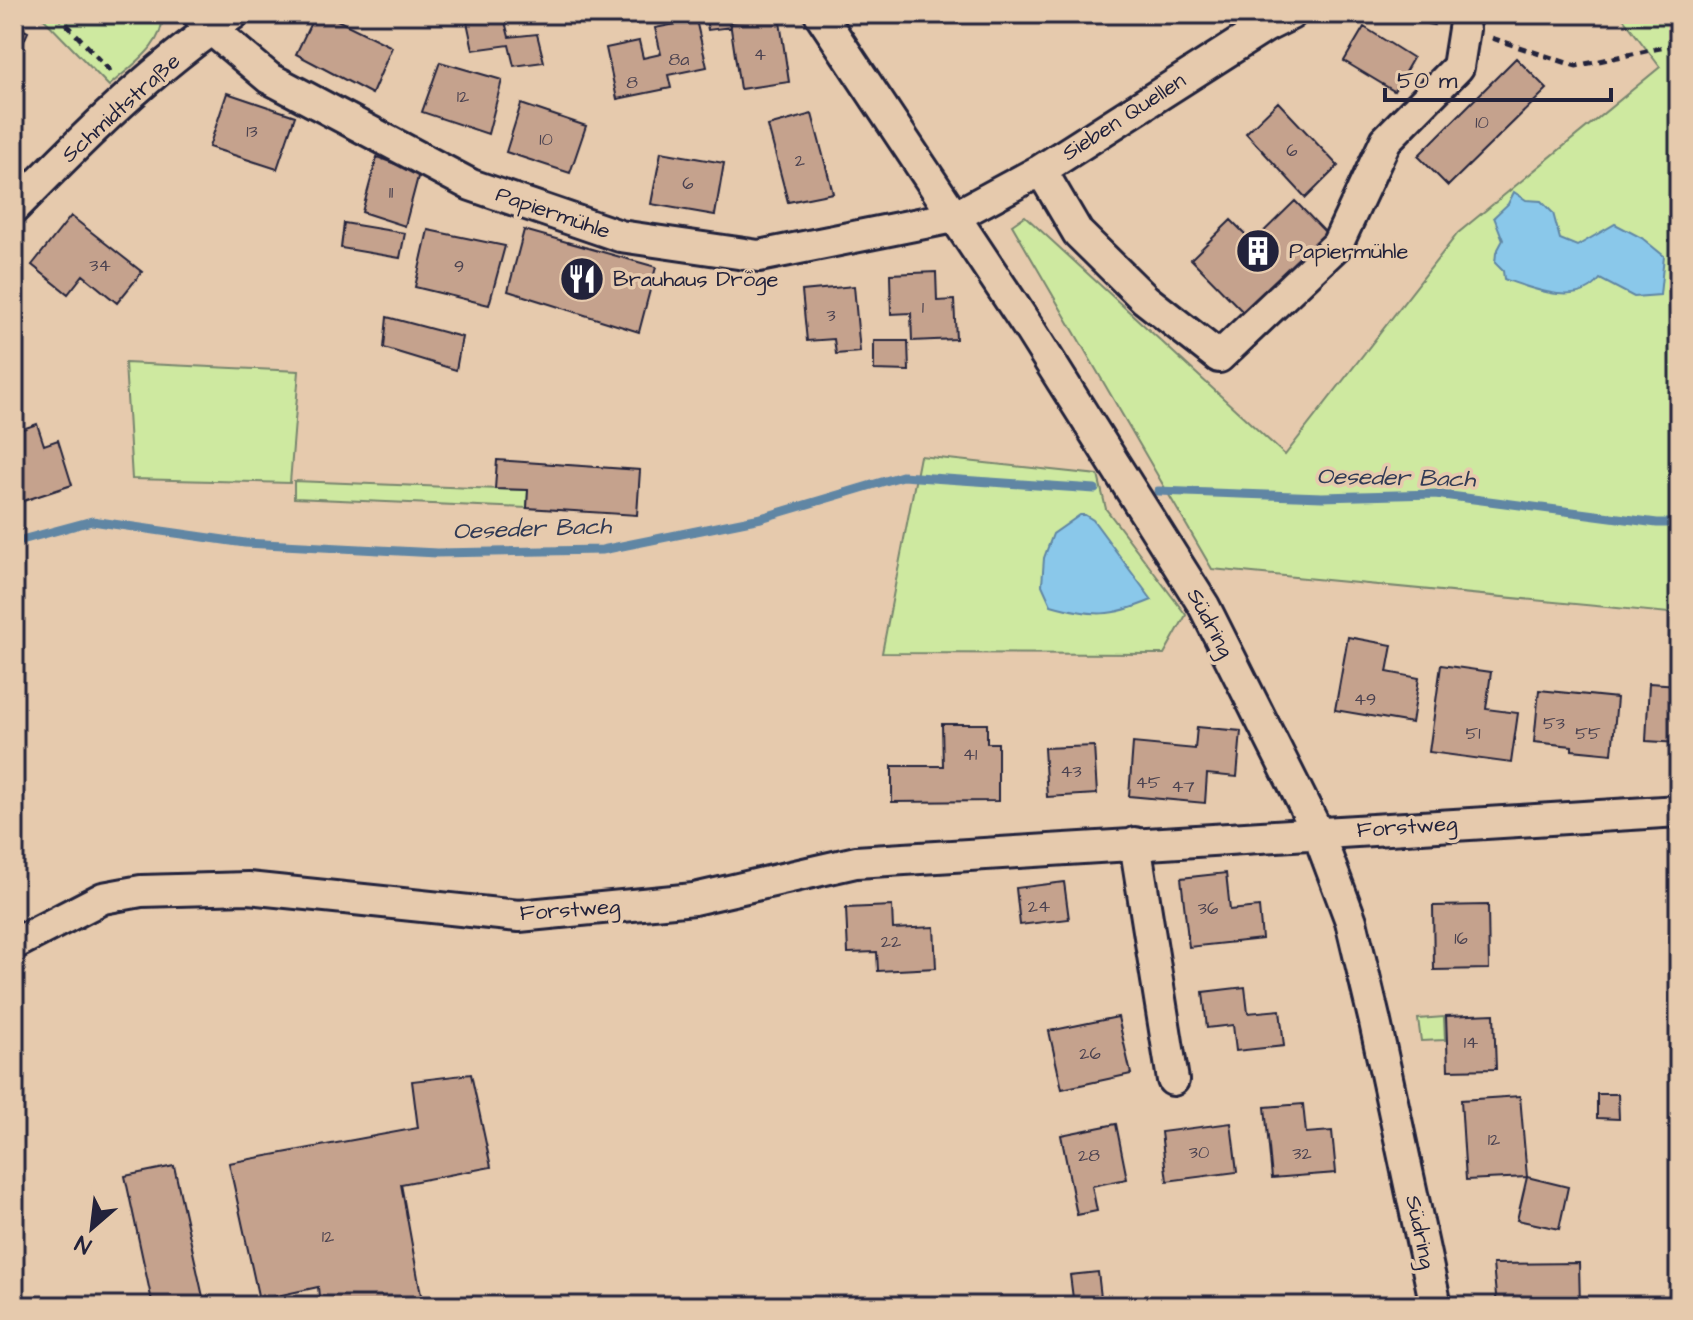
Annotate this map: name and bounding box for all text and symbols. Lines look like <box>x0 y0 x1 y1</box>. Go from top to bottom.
house number: 4 <box>754 42 766 67</box>
street label: Schmidtstraße <box>55 46 187 170</box>
house number: 8a <box>669 47 689 72</box>
scale bar <box>1385 52 1611 102</box>
text: 50 m <box>1397 64 1458 98</box>
street label: Sieben Quellen <box>1056 65 1192 169</box>
house number: 8 <box>626 70 638 95</box>
house number: 12 <box>457 84 470 109</box>
house number: 10 <box>1475 110 1489 135</box>
house number: 13 <box>246 119 258 144</box>
house number: 10 <box>539 127 553 152</box>
house number: 6 <box>1286 138 1298 163</box>
house number: 2 <box>795 148 806 173</box>
house number: 6 <box>682 171 694 196</box>
street label: Papiermühle <box>492 179 615 247</box>
house number: 11 <box>389 180 393 205</box>
building icon: Papiermühle <box>1234 227 1282 275</box>
place label: Papiermühle <box>1289 236 1408 267</box>
house number: 34 <box>89 253 111 278</box>
house number: 9 <box>454 254 464 279</box>
restaurant icon: Brauhaus Dröge <box>558 255 606 303</box>
place label: Brauhaus Dröge <box>613 264 778 296</box>
house number: 1 <box>922 295 924 320</box>
house number: 3 <box>826 303 836 328</box>
water label: Oeseder Bach <box>1316 460 1477 496</box>
water label: Oeseder Bach <box>452 509 613 549</box>
street label: Südring <box>1178 583 1241 664</box>
house number: 49 <box>1354 687 1376 712</box>
house number: 53 <box>1543 711 1565 736</box>
house number: 51 <box>1465 721 1481 746</box>
house number: 55 <box>1575 721 1601 746</box>
house number: 41 <box>963 742 977 767</box>
house number: 43 <box>1060 759 1082 784</box>
house number: 45 <box>1136 770 1161 795</box>
house number: 47 <box>1171 774 1195 799</box>
street label: Forstweg <box>1356 808 1458 847</box>
street label: Forstweg <box>519 891 621 930</box>
house number: 24 <box>1028 894 1050 919</box>
house number: 36 <box>1198 896 1218 921</box>
house number: 16 <box>1454 926 1468 951</box>
house number: 22 <box>881 929 902 954</box>
house number: 14 <box>1464 1030 1478 1055</box>
house number: 26 <box>1079 1041 1101 1066</box>
house number: 12 <box>1488 1127 1501 1152</box>
house number: 30 <box>1189 1140 1209 1165</box>
house number: 32 <box>1292 1141 1312 1166</box>
house number: 28 <box>1078 1143 1100 1168</box>
north arrow <box>52 1188 132 1268</box>
street label: Südring <box>1396 1192 1443 1272</box>
house number: 12 <box>322 1224 335 1249</box>
text: N <box>70 1227 97 1261</box>

